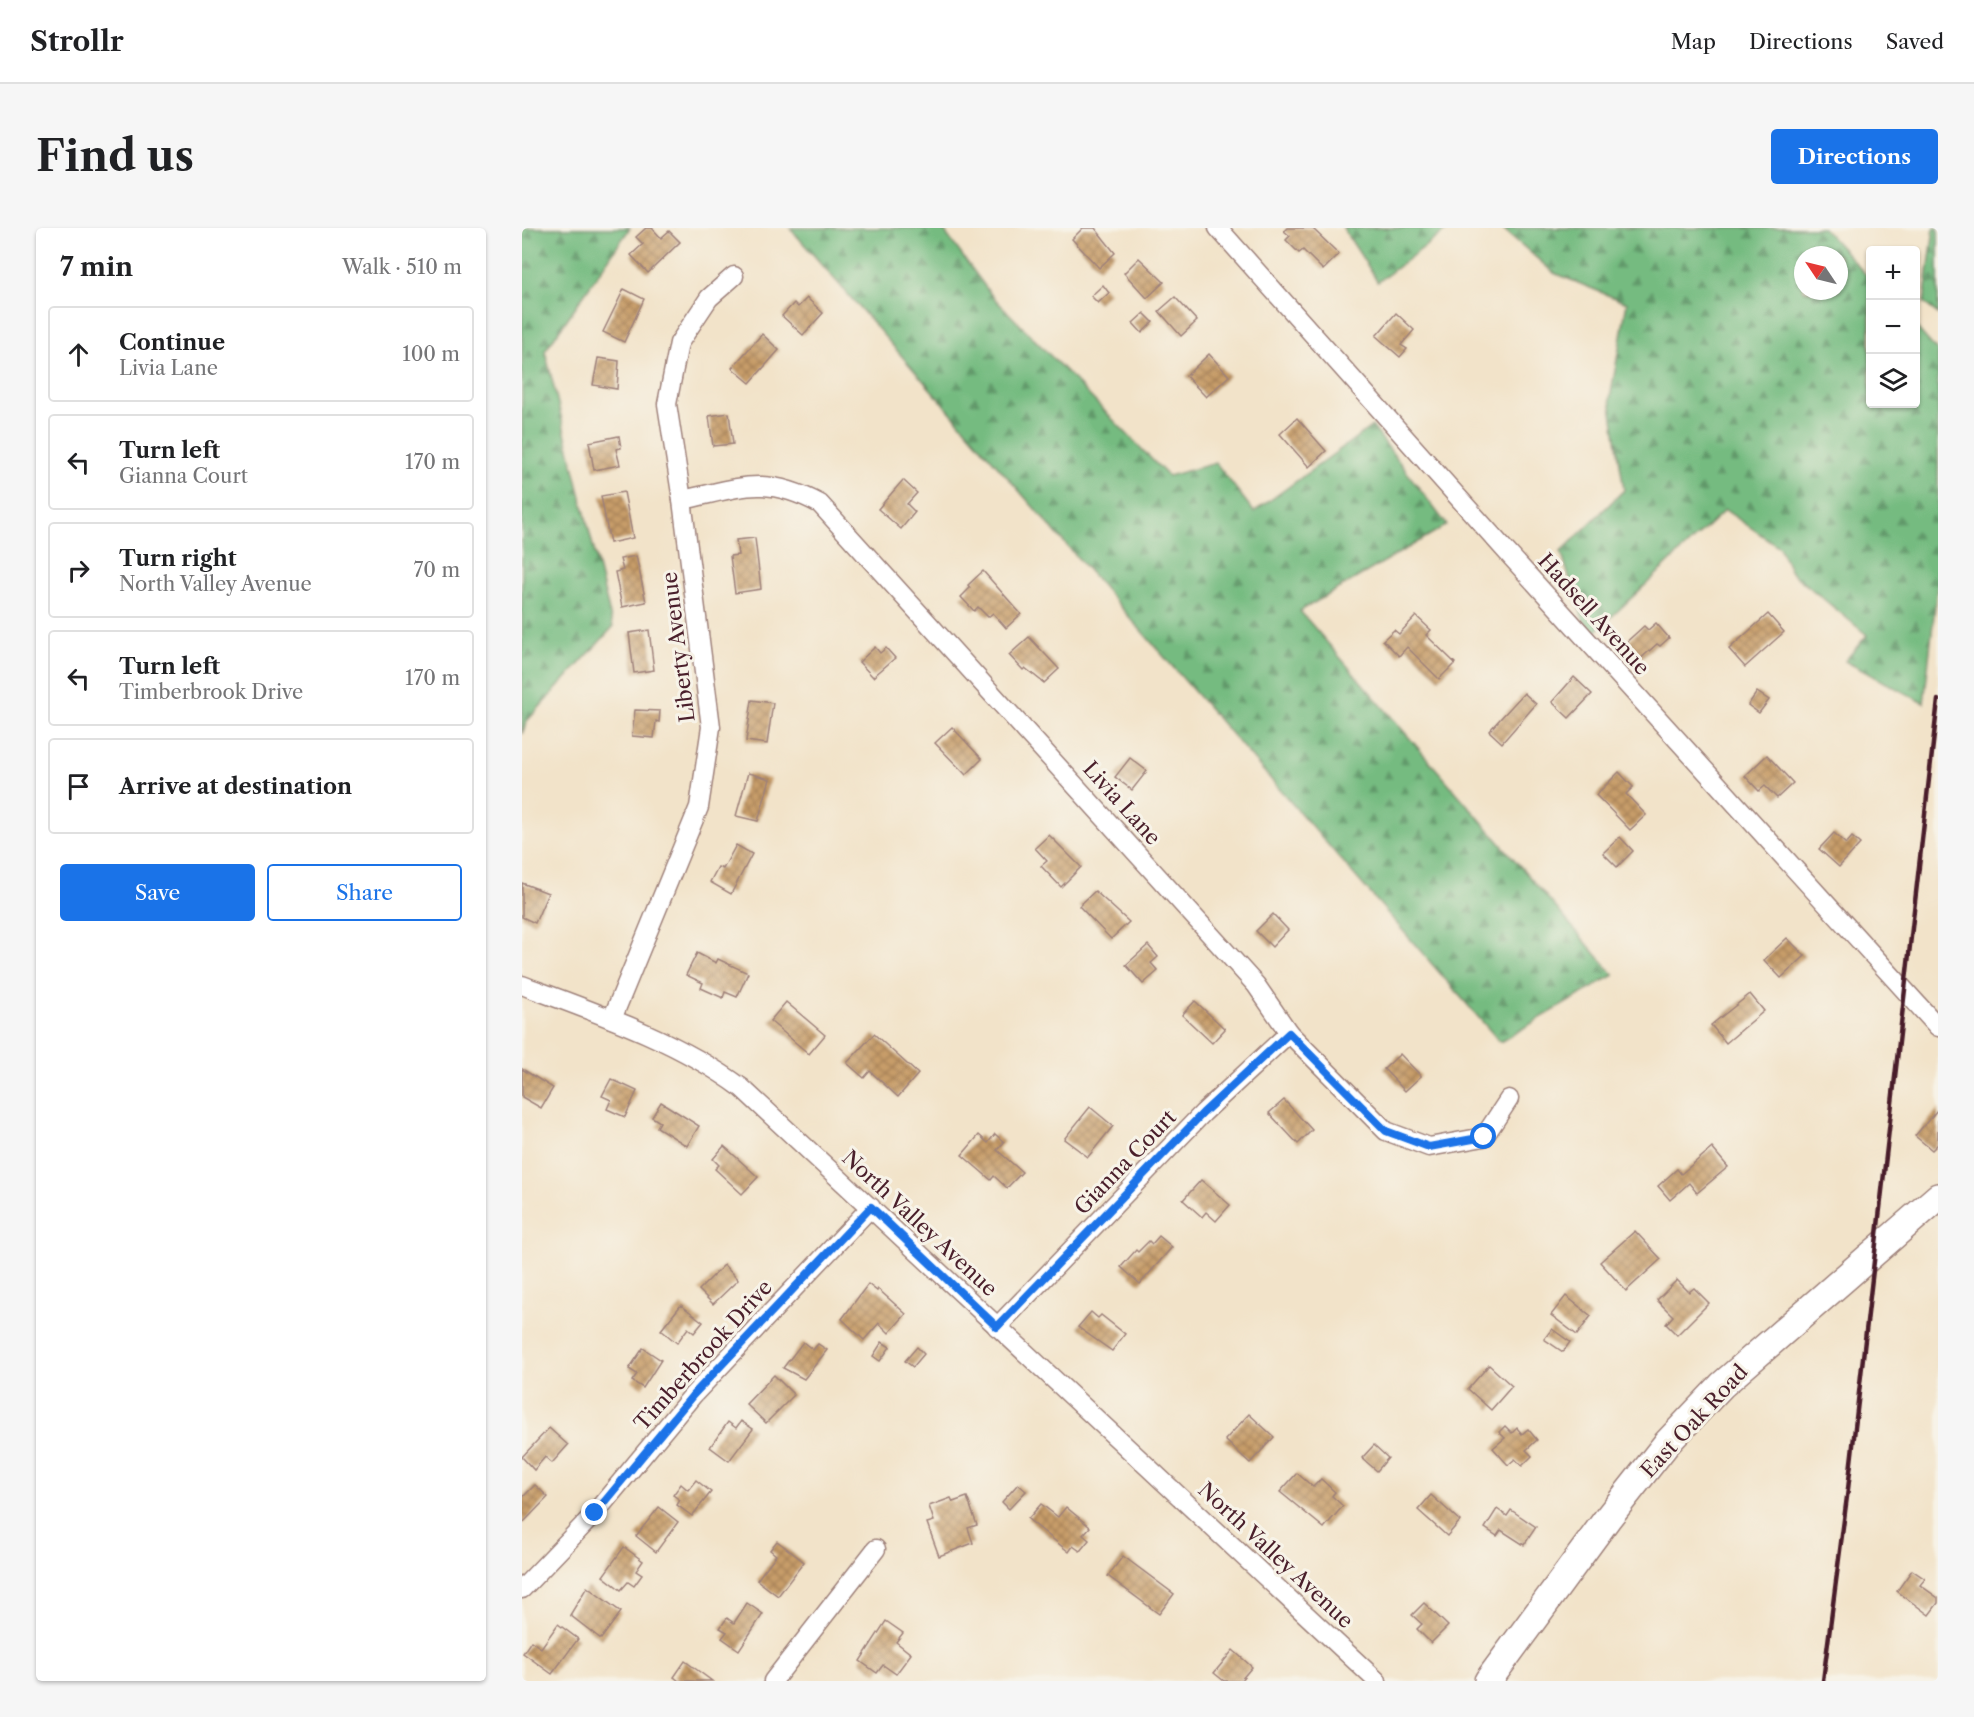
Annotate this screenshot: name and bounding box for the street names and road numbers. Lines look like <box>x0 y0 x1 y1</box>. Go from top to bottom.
street label: Hadsell Avenue <box>1533 548 1655 680</box>
street label: Liberty Avenue <box>656 570 700 724</box>
street label: Livia Lane <box>1078 756 1166 850</box>
street label: Gianna Court <box>1069 1104 1181 1219</box>
street label: North Valley Avenue <box>837 1145 1003 1301</box>
street label: Timberbrook Drive <box>629 1275 777 1435</box>
street label: East Oak Road <box>1635 1359 1753 1483</box>
street label: North Valley Avenue <box>1193 1477 1359 1633</box>

